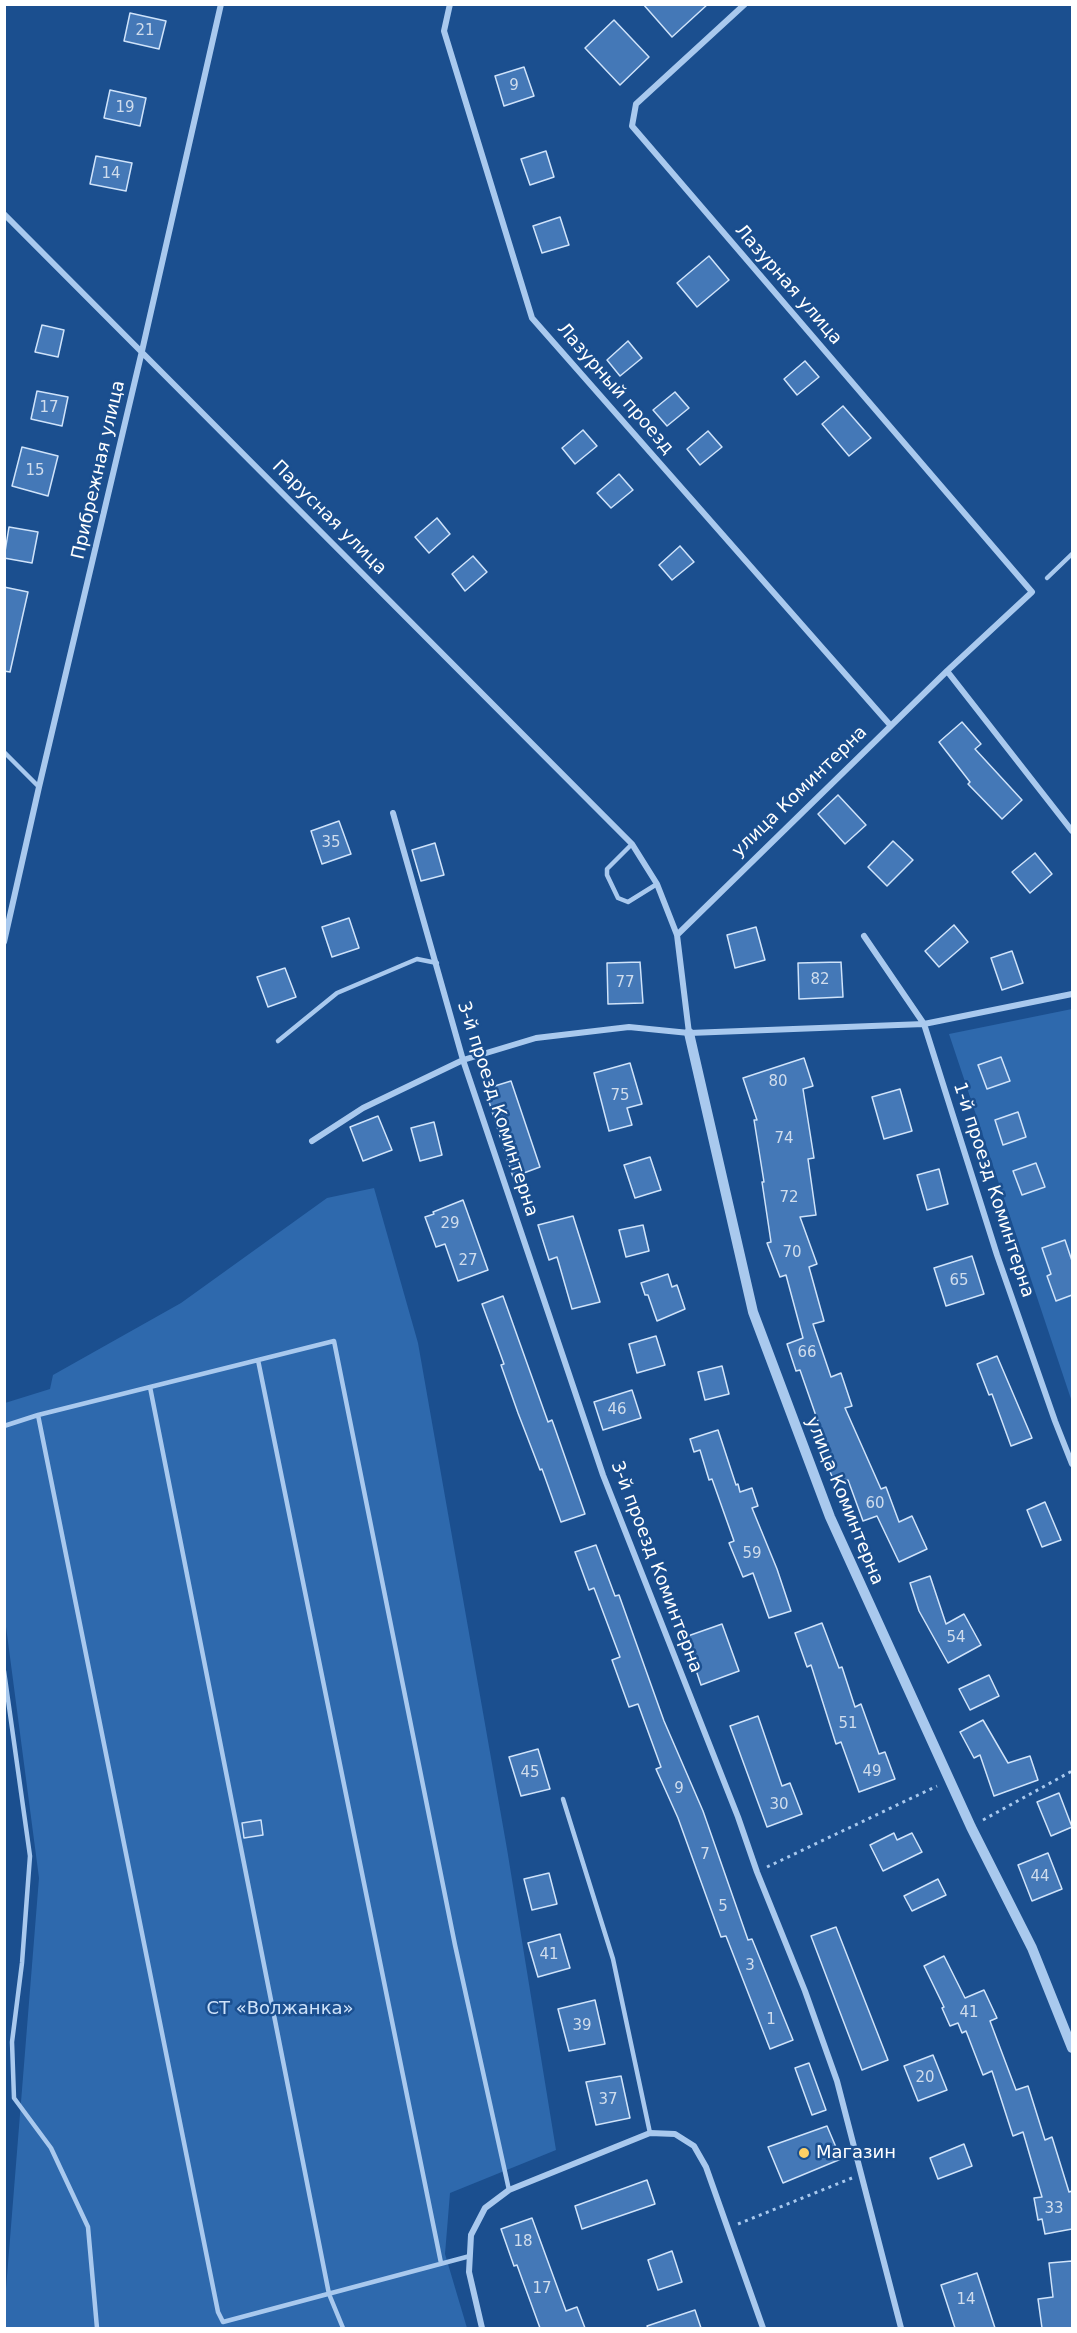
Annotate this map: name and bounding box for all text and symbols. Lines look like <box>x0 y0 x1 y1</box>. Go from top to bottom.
house number: 21 <box>135 22 155 40</box>
house number: 9 <box>509 77 519 95</box>
house number: 19 <box>115 99 135 117</box>
house number: 14 <box>101 165 121 183</box>
street label: Лазурная улица <box>730 220 846 350</box>
street label: Лазурный проезд <box>552 319 678 459</box>
street label: Прибрежная улица <box>68 378 130 562</box>
house number: 17 <box>39 399 59 417</box>
street label: Парусная улица <box>267 456 391 580</box>
house number: 15 <box>25 462 45 480</box>
street label: улица Коминтерна <box>728 722 872 862</box>
house number: 35 <box>321 834 341 852</box>
house number: 82 <box>810 971 830 989</box>
house number: 77 <box>615 974 635 992</box>
street label: 3-й проезд Коминтерна <box>452 999 542 1219</box>
house number: 80 <box>768 1073 788 1091</box>
street label: 1-й проезд Коминтерна <box>948 1080 1038 1300</box>
house number: 75 <box>610 1087 630 1105</box>
house number: 74 <box>774 1130 794 1148</box>
house number: 72 <box>779 1189 799 1207</box>
house number: 29 <box>440 1215 460 1233</box>
house number: 70 <box>782 1244 802 1262</box>
house number: 27 <box>458 1252 478 1270</box>
house number: 65 <box>949 1272 969 1290</box>
house number: 66 <box>797 1344 817 1362</box>
house number: 46 <box>607 1401 627 1419</box>
street label: улица Коминтерна <box>800 1414 888 1588</box>
street label: 3-й проезд Коминтерна <box>606 1458 706 1676</box>
house number: 60 <box>865 1495 885 1513</box>
house number: 59 <box>742 1545 762 1563</box>
house number: 54 <box>946 1629 966 1647</box>
house number: 51 <box>838 1715 858 1733</box>
house number: 49 <box>862 1763 882 1781</box>
house number: 45 <box>520 1764 540 1782</box>
house number: 9 <box>674 1780 684 1798</box>
house number: 30 <box>769 1796 789 1814</box>
house number: 7 <box>700 1846 710 1864</box>
house number: 44 <box>1030 1868 1050 1886</box>
house number: 5 <box>718 1898 728 1916</box>
house number: 41 <box>539 1946 559 1964</box>
house number: 3 <box>745 1957 755 1975</box>
park label: СТ «Волжанка» <box>206 1998 354 2020</box>
house number: 41 <box>959 2004 979 2022</box>
house number: 1 <box>766 2011 776 2029</box>
house number: 39 <box>572 2017 592 2035</box>
house number: 20 <box>915 2069 935 2087</box>
house number: 37 <box>598 2091 618 2109</box>
place label: Магазин <box>816 2142 896 2164</box>
marker: Магазин <box>797 2146 811 2160</box>
house number: 33 <box>1044 2200 1064 2218</box>
house number: 18 <box>513 2233 533 2251</box>
house number: 17 <box>532 2280 552 2298</box>
house number: 14 <box>956 2291 976 2309</box>

